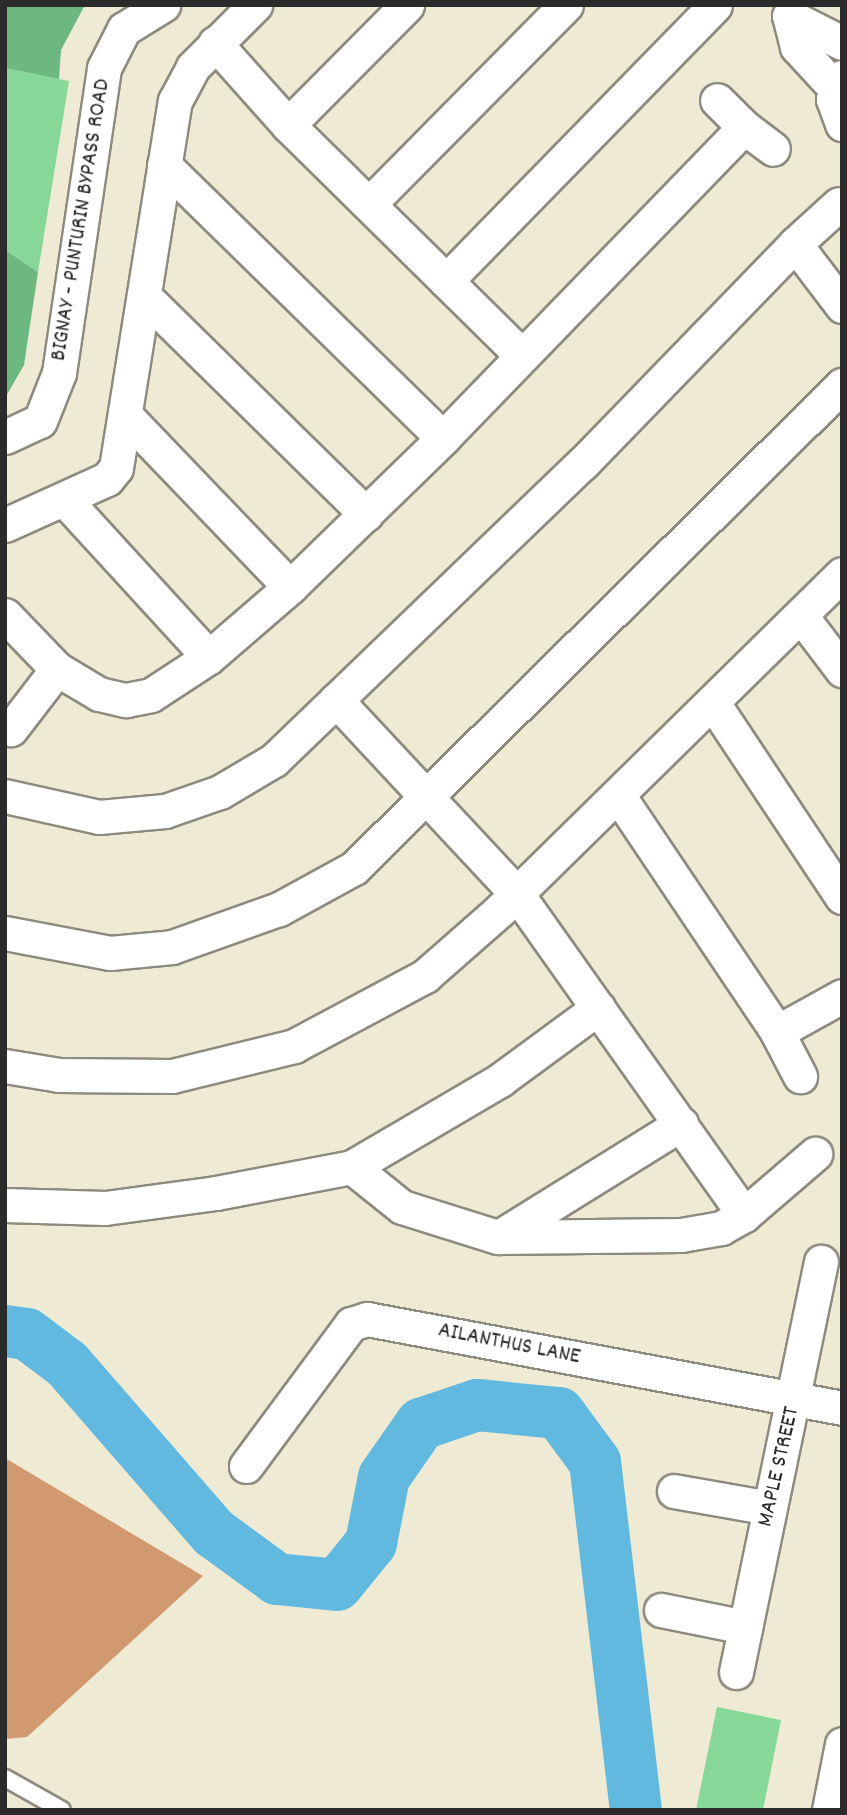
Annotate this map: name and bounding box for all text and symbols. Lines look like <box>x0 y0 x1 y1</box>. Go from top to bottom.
street label: BIGNAY - PUNTURIN BYPASS ROAD <box>46 77 118 363</box>
street label: AILANTHUS LANE <box>436 1318 582 1372</box>
street label: MAPLE STREET <box>753 1404 807 1530</box>

